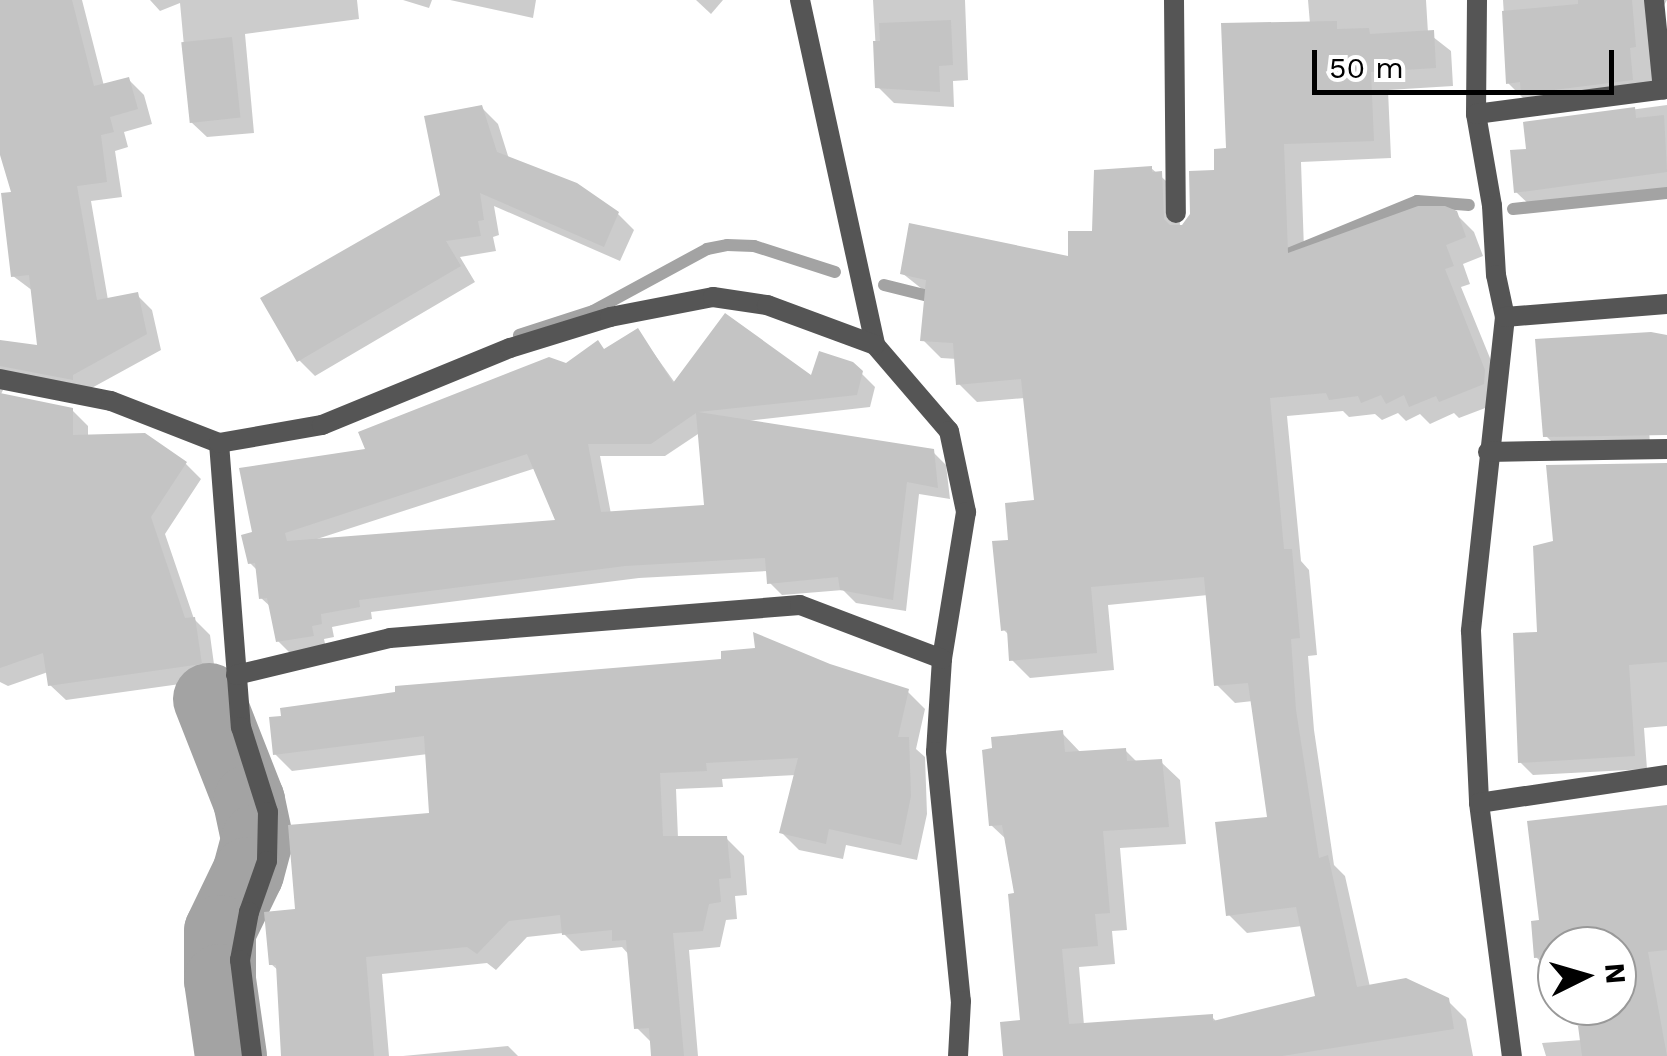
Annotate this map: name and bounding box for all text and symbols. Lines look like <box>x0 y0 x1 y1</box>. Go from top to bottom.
scale bar <box>1317 30 1620 92</box>
text: 50 m <box>1329 50 1404 85</box>
north arrow <box>1537 926 1637 1026</box>
text: N <box>1598 962 1633 985</box>

